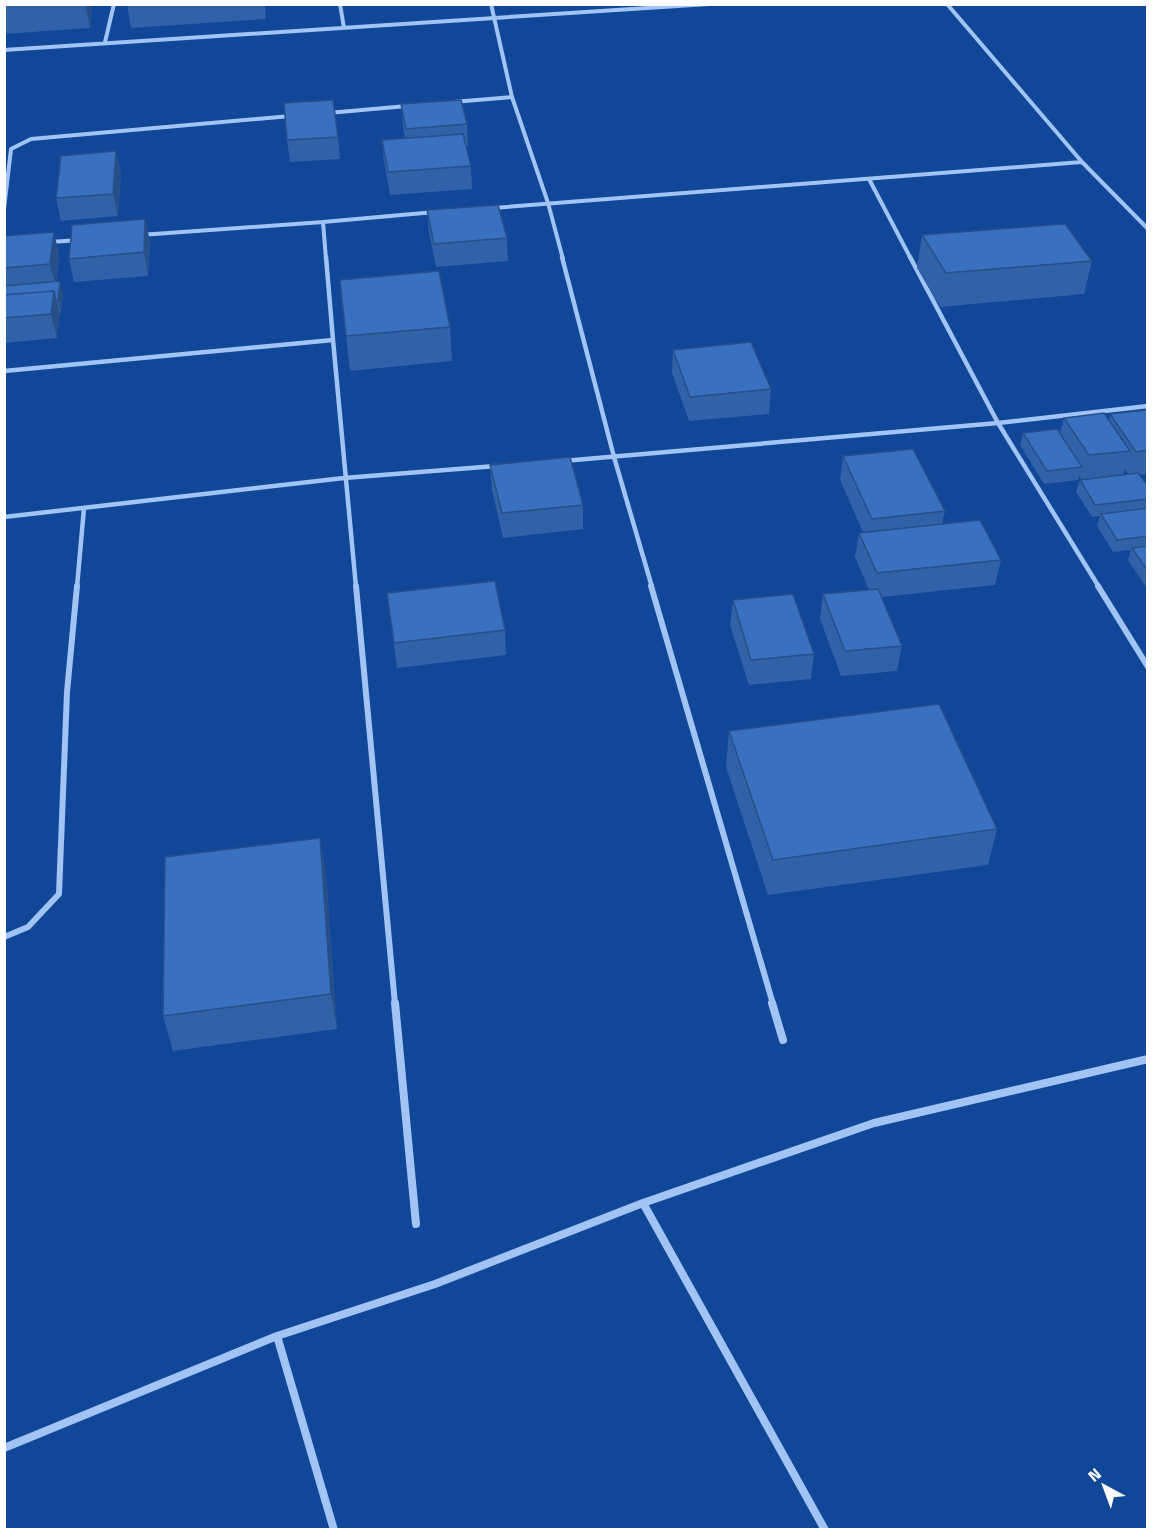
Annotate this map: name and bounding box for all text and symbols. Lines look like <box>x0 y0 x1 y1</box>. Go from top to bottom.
north arrow <box>1074 1456 1134 1516</box>
text: N <box>1082 1462 1106 1487</box>

